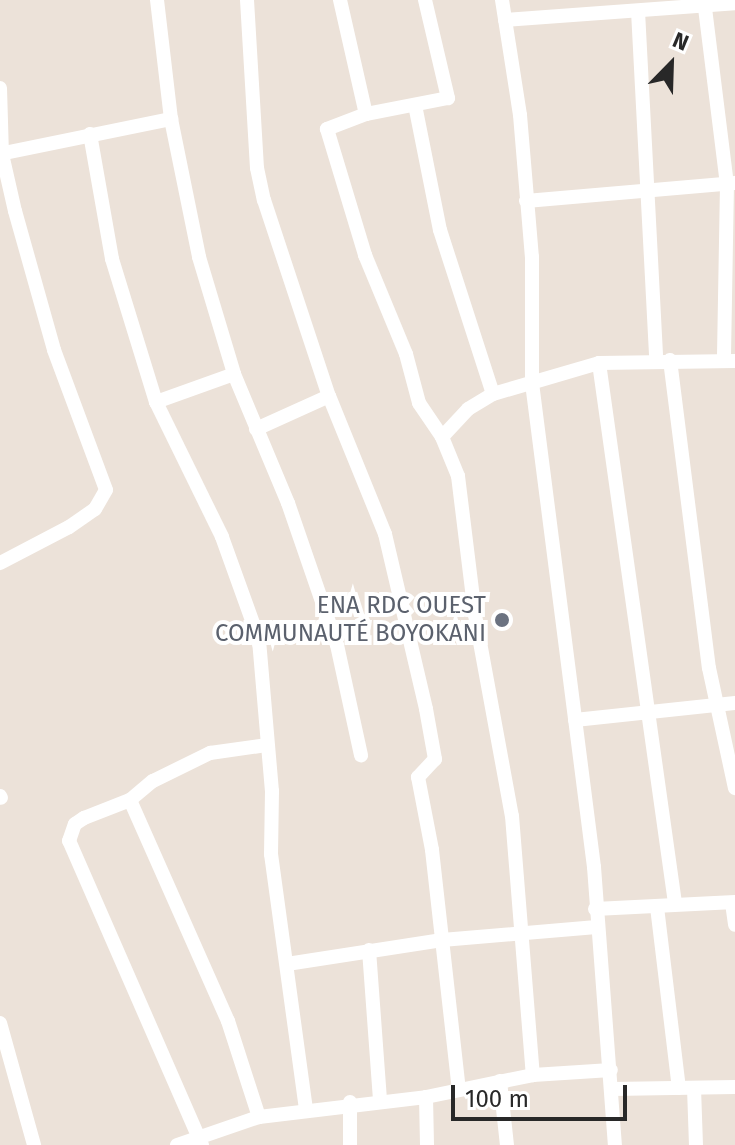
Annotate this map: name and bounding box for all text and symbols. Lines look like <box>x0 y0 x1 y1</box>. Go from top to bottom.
north arrow <box>631 24 711 104</box>
text: N <box>669 26 693 57</box>
place label: ENA RDC OUEST COMMUNAUTÉ BOYOKANI <box>215 592 486 648</box>
marker: ENA RDC OUEST COMMUNAUTÉ BOYOKANI <box>493 611 511 629</box>
scale bar <box>455 1069 631 1119</box>
text: 100 m <box>465 1085 529 1113</box>

